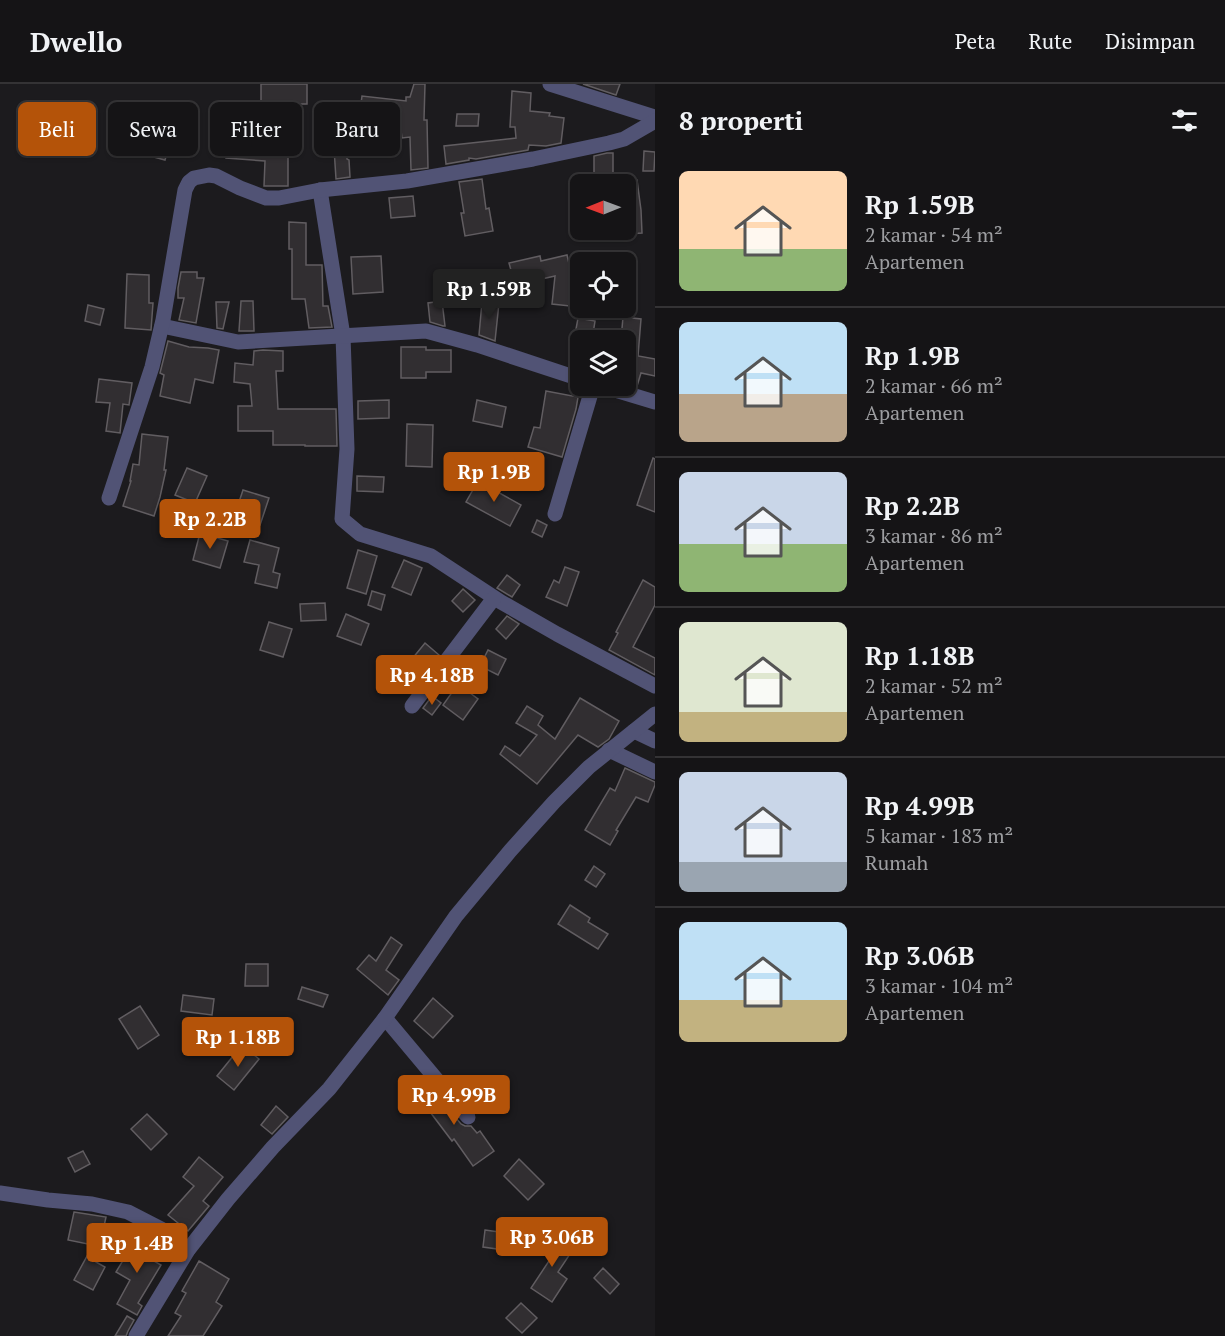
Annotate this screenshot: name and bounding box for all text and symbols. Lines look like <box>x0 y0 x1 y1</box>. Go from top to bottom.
text: Dwello <box>30 23 122 60</box>
text: Peta <box>955 27 996 55</box>
text: Rute <box>1029 27 1072 55</box>
text: Disimpan <box>1105 27 1195 55</box>
chip: Beli <box>18 102 96 156</box>
chip: Sewa <box>108 102 198 156</box>
chip: Filter <box>210 102 302 156</box>
chip: Baru <box>314 102 400 156</box>
text: 8 properti <box>679 103 803 137</box>
icon: filters <box>1168 104 1201 137</box>
north arrow <box>570 174 636 240</box>
map controls <box>570 174 636 396</box>
text: Rp 1.59B <box>865 187 975 221</box>
icon: home <box>727 195 799 267</box>
text: 2 kamar · 54 m² <box>865 221 1003 248</box>
text: Apartemen <box>865 248 964 275</box>
button: locate <box>570 252 636 318</box>
pin: Rp 1.59B <box>427 269 551 320</box>
text: Rp 1.59B <box>447 275 531 302</box>
button: layers <box>570 330 636 396</box>
text: Rp 1.9B <box>865 338 960 372</box>
icon: home <box>727 346 799 418</box>
text: 2 kamar · 66 m² <box>865 372 1003 399</box>
text: Apartemen <box>865 399 964 426</box>
pin: Rp 1.9B <box>439 452 549 503</box>
text: Rp 1.9B <box>457 458 531 485</box>
text: Rp 2.2B <box>865 488 960 522</box>
icon: home <box>727 496 799 568</box>
pin: Rp 2.2B <box>155 499 265 550</box>
text: Rp 2.2B <box>173 505 247 532</box>
text: 3 kamar · 86 m² <box>865 522 1003 549</box>
text: Apartemen <box>865 549 964 576</box>
text: Rp 1.18B <box>865 638 975 672</box>
icon: home <box>727 646 799 718</box>
pin: Rp 4.18B <box>370 655 494 706</box>
text: Rp 4.18B <box>390 661 474 688</box>
text: 2 kamar · 52 m² <box>865 672 1003 699</box>
text: Apartemen <box>865 699 964 726</box>
text: Rp 4.99B <box>865 788 975 822</box>
icon: home <box>727 796 799 868</box>
text: 5 kamar · 183 m² <box>865 822 1013 849</box>
text: Rumah <box>865 849 928 876</box>
text: Rp 3.06B <box>865 938 975 972</box>
icon: home <box>727 946 799 1018</box>
text: 3 kamar · 104 m² <box>865 972 1013 999</box>
text: Apartemen <box>865 999 964 1026</box>
pin: Rp 1.18B <box>176 1017 300 1068</box>
text: Rp 1.18B <box>196 1023 280 1050</box>
pin: Rp 4.99B <box>392 1075 516 1126</box>
text: Rp 4.99B <box>412 1081 496 1108</box>
pin: Rp 3.06B <box>490 1217 614 1268</box>
pin: Rp 1.4B <box>82 1223 192 1274</box>
text: Rp 3.06B <box>510 1223 594 1250</box>
text: Rp 1.4B <box>100 1229 174 1256</box>

